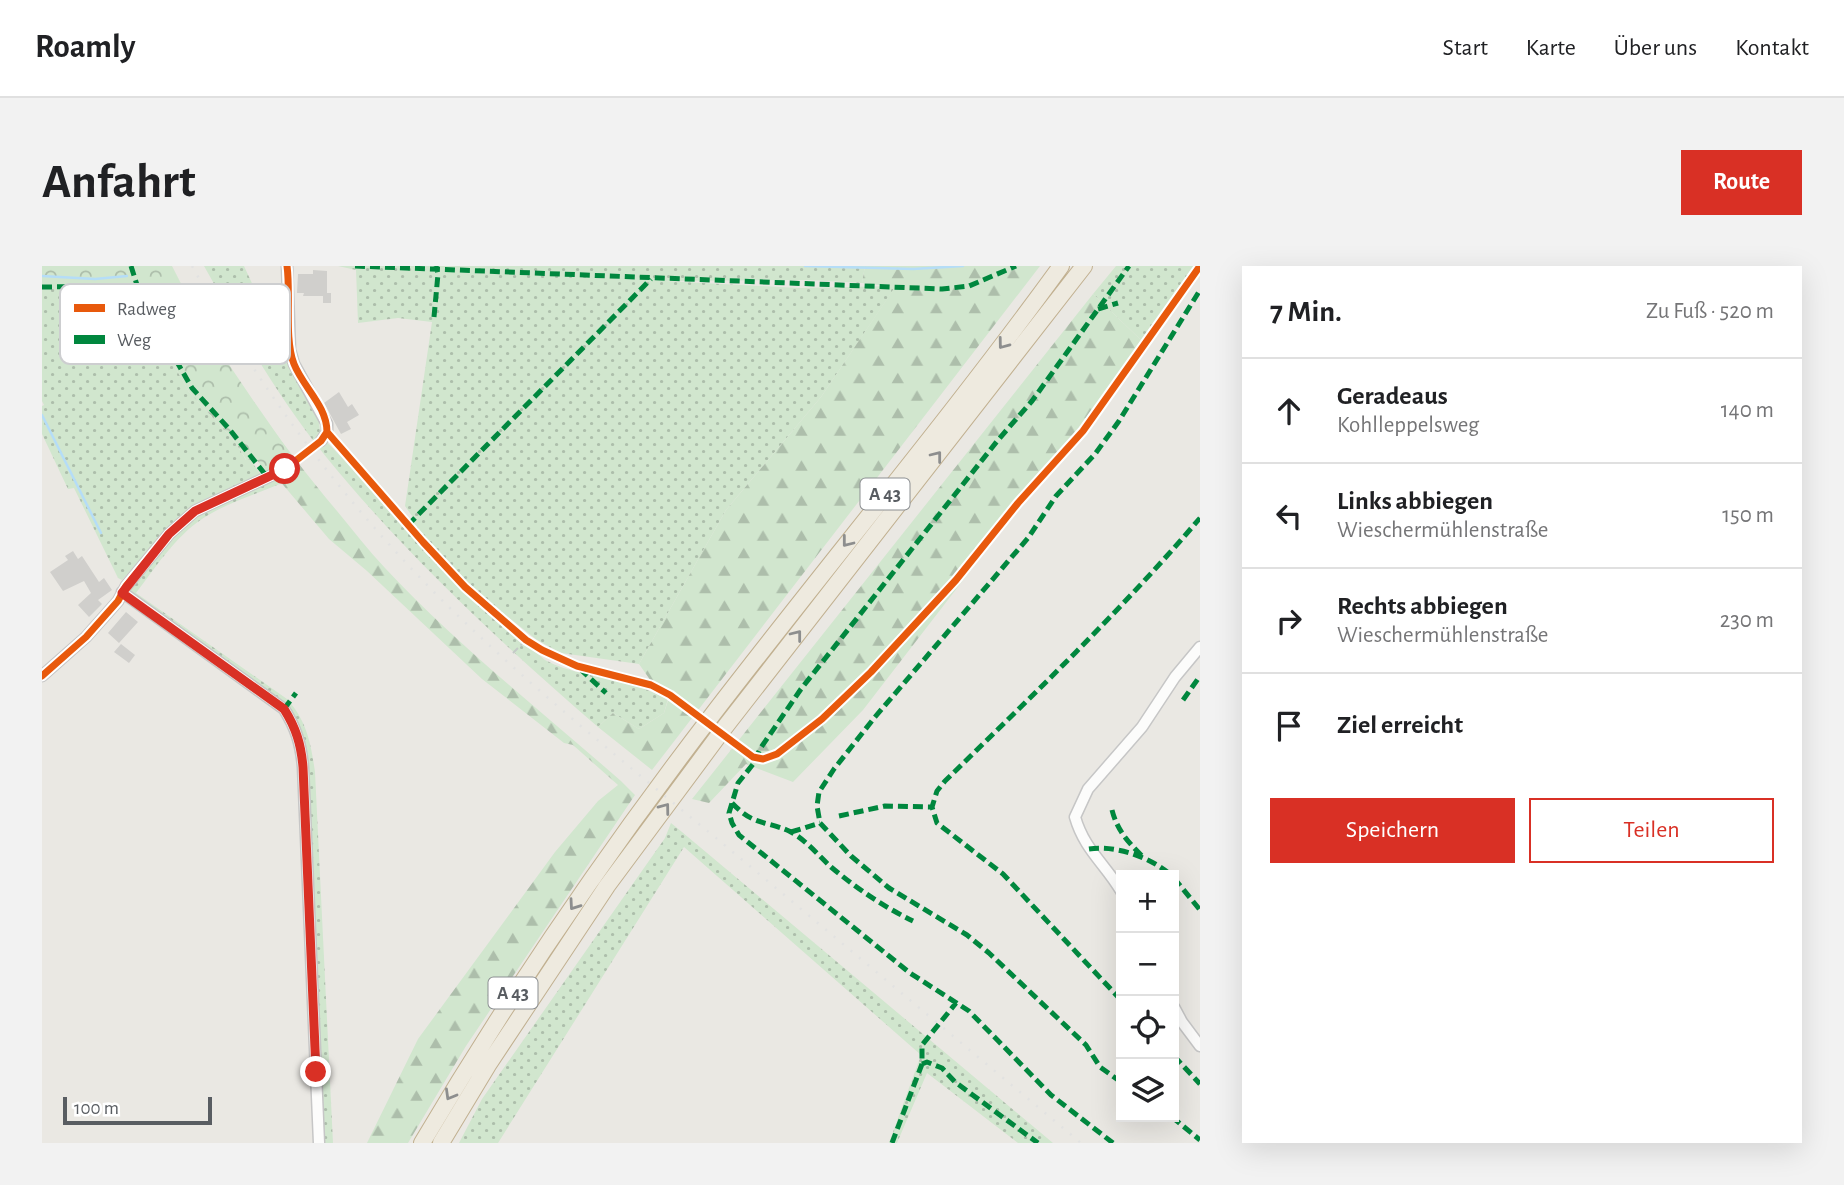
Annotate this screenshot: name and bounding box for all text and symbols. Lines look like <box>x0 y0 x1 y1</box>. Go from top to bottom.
text: Roamly <box>35 31 135 64</box>
text: Start <box>1443 36 1488 60</box>
text: Karte <box>1526 36 1576 60</box>
text: Über uns <box>1614 36 1697 60</box>
text: Kontakt <box>1735 36 1809 60</box>
button: Route <box>1681 150 1802 215</box>
text: Anfahrt <box>42 158 196 207</box>
legend <box>60 284 290 364</box>
text: 7 Min. <box>1270 297 1342 327</box>
text: Radweg <box>117 300 177 319</box>
text: Zu Fuß · 520 m <box>1646 300 1774 323</box>
text: Weg <box>117 331 152 350</box>
one-way arrow <box>998 336 1011 349</box>
text: Geradeaus <box>1337 383 1448 409</box>
icon: ahead <box>1270 392 1308 430</box>
text: 140 m <box>1721 399 1774 422</box>
text: Kohlleppelsweg <box>1337 414 1479 437</box>
one-way arrow <box>928 451 941 463</box>
route start <box>269 453 300 484</box>
road number: A 43 <box>860 478 910 510</box>
text: Links abbiegen <box>1337 488 1493 514</box>
icon: left <box>1270 497 1308 535</box>
text: 150 m <box>1722 504 1774 527</box>
text: Wieschermühlenstraße <box>1337 519 1548 542</box>
one-way arrow <box>843 535 856 547</box>
text: Rechts abbiegen <box>1337 593 1508 619</box>
icon: right <box>1270 602 1308 640</box>
text: 230 m <box>1720 609 1774 632</box>
text: Wieschermühlenstraße <box>1337 624 1548 647</box>
one-way arrow <box>788 630 801 643</box>
icon: arrive <box>1270 707 1308 745</box>
text: Ziel erreicht <box>1337 712 1463 738</box>
button: Speichern <box>1270 798 1515 863</box>
button: Teilen <box>1529 798 1774 863</box>
one-way arrow <box>657 803 669 816</box>
map controls <box>1116 870 1179 1122</box>
button: + <box>1116 870 1179 933</box>
one-way arrow <box>569 897 582 910</box>
button: − <box>1116 933 1179 996</box>
road number: A 43 <box>489 978 538 1008</box>
button: locate <box>1116 996 1179 1059</box>
route end <box>300 1056 331 1087</box>
button: layers <box>1116 1059 1179 1122</box>
one-way arrow <box>445 1088 458 1101</box>
scale bar <box>63 1094 212 1126</box>
text: 100 m <box>74 1099 119 1118</box>

